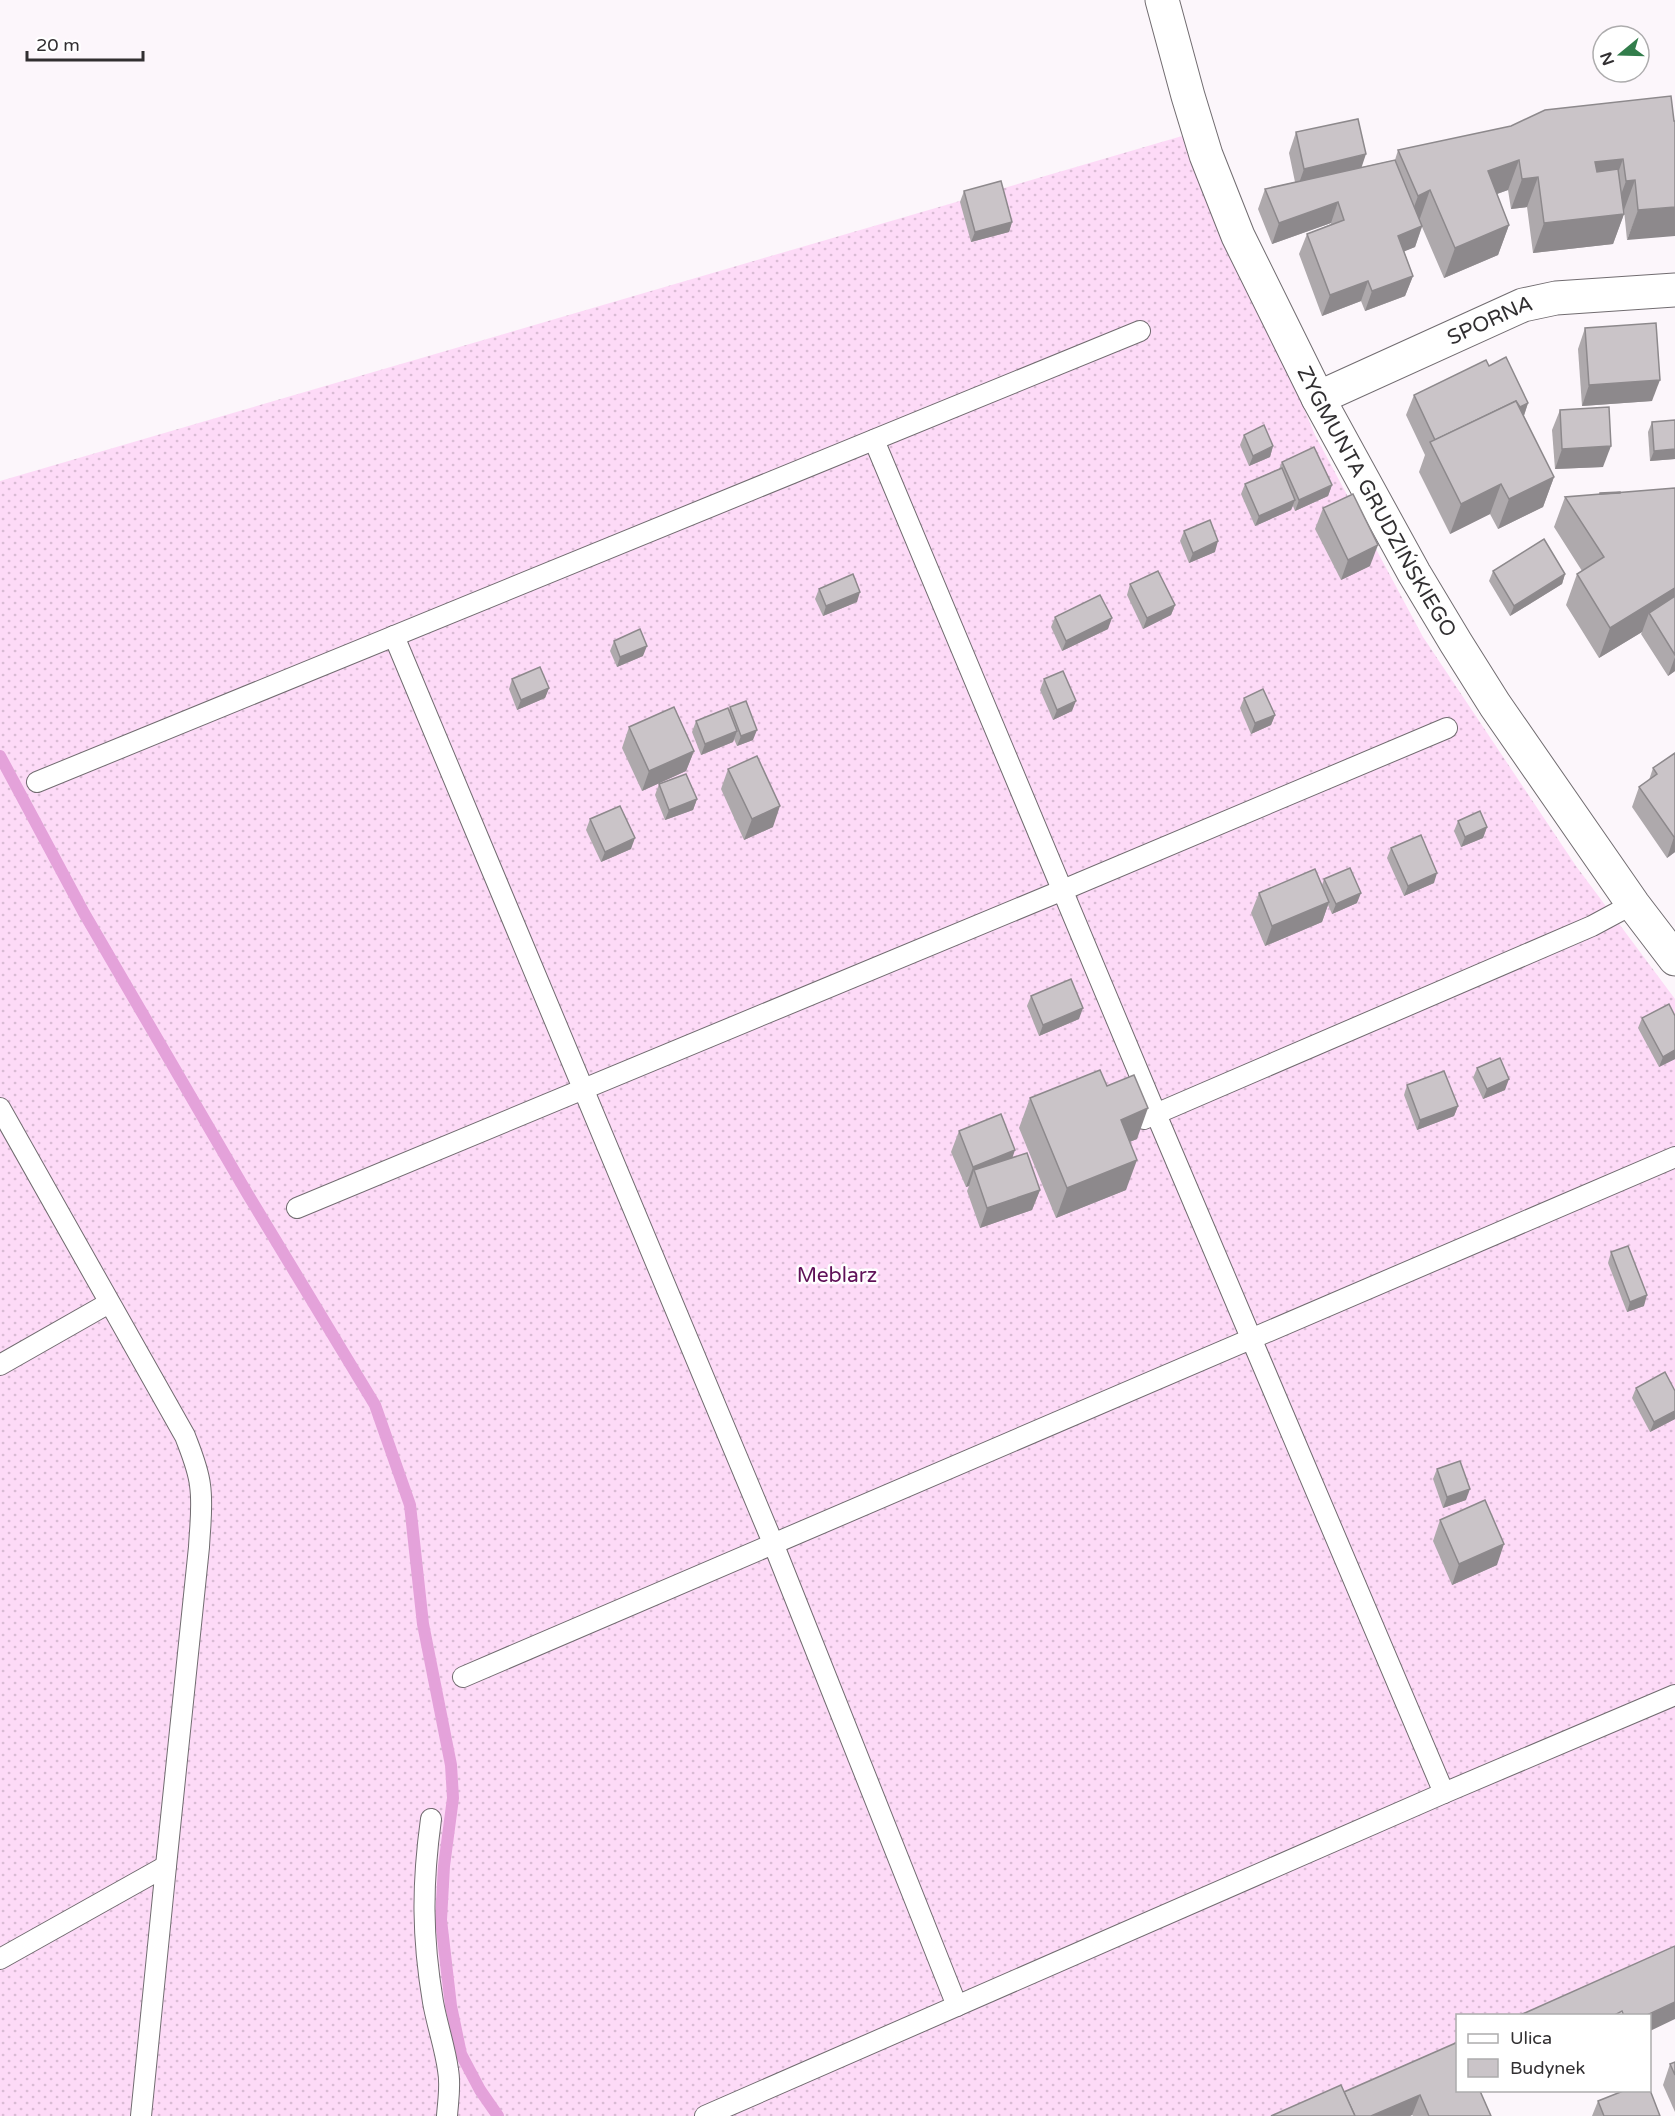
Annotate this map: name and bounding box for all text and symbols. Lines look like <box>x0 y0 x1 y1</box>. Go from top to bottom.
scale bar <box>27 24 142 62</box>
north arrow <box>1591 24 1651 84</box>
text: 20 m <box>36 34 80 56</box>
text: N <box>1596 49 1619 68</box>
street label: SPORNA <box>1443 291 1535 350</box>
street label: ZYGMUNTA GRUDZIŃSKIEGO <box>1292 362 1462 642</box>
park label: Meblarz <box>797 1263 877 1288</box>
legend <box>1456 2014 1651 2092</box>
text: Ulica <box>1510 2027 1552 2049</box>
text: Budynek <box>1510 2057 1585 2079</box>

